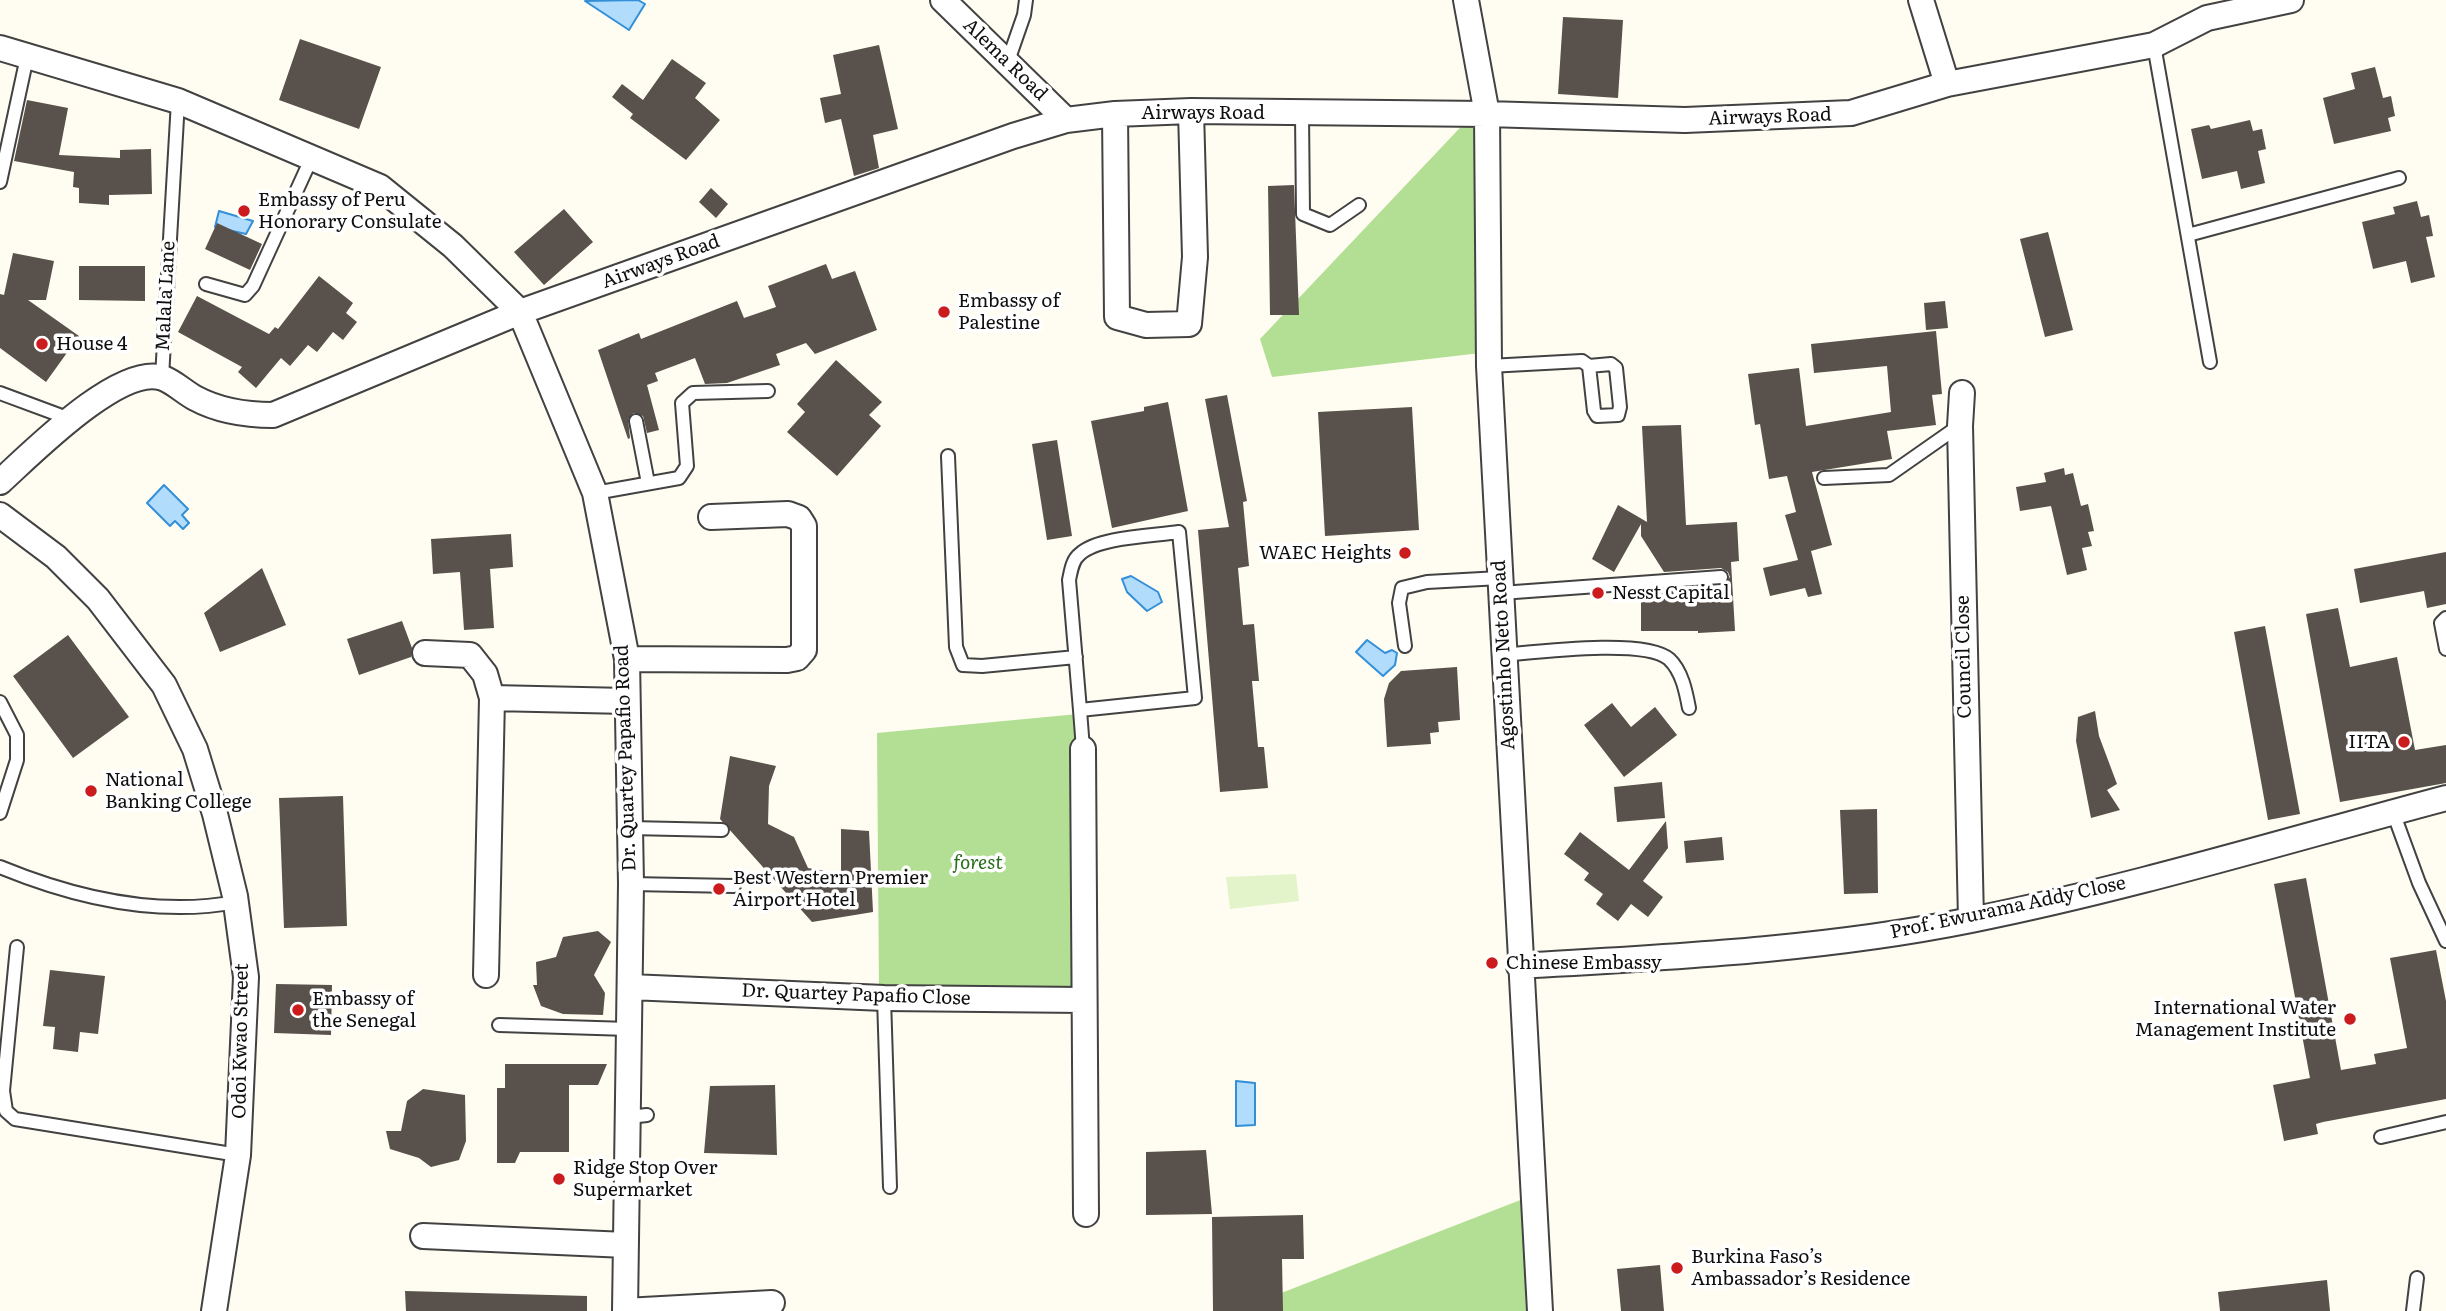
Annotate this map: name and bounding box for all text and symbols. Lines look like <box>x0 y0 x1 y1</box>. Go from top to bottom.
street label: Alema Road <box>958 14 1052 106</box>
street label: Airways Road <box>1141 102 1265 124</box>
street label: Airways Road <box>1708 103 1832 131</box>
place label: Embassy of Peru Honorary Consulate <box>258 189 442 233</box>
marker: Embassy of Peru Honorary Consulate <box>236 203 252 219</box>
street label: Airways Road <box>599 230 723 294</box>
street label: Malala Lane <box>152 240 180 352</box>
place label: Embassy of Palestine <box>958 290 1060 334</box>
marker: Embassy of Palestine <box>936 304 952 320</box>
place label: House 4 <box>56 333 128 355</box>
marker: House 4 <box>34 336 50 352</box>
place label: WAEC Heights <box>1259 542 1391 564</box>
marker: WAEC Heights <box>1397 545 1413 561</box>
street label: Agostinho Neto Road <box>1488 559 1520 751</box>
place label: Nesst Capital <box>1612 582 1730 604</box>
marker: Nesst Capital <box>1590 585 1606 601</box>
street label: Council Close <box>1952 595 1976 719</box>
street label: Dr. Quartey Papafio Road <box>611 644 641 872</box>
place label: IITA <box>2348 731 2390 753</box>
marker: IITA <box>2396 734 2412 750</box>
place label: National Banking College <box>105 769 252 813</box>
marker: National Banking College <box>83 783 99 799</box>
park label: forest <box>953 852 1003 874</box>
place label: Best Western Premier Airport Hotel <box>733 867 928 911</box>
street label: Prof. Ewurama Addy Close <box>1888 872 2128 944</box>
marker: Best Western Premier Airport Hotel <box>711 881 727 897</box>
place label: Chinese Embassy <box>1506 952 1662 974</box>
marker: Chinese Embassy <box>1484 955 1500 971</box>
street label: Odoi Kwao Street <box>228 963 254 1119</box>
street label: Dr. Quartey Papafio Close <box>741 980 971 1010</box>
place label: Embassy of the Senegal <box>312 988 416 1032</box>
place label: International Water Management Institute <box>2135 997 2336 1041</box>
marker: Embassy of the Senegal <box>290 1002 306 1018</box>
marker: International Water Management Institute <box>2342 1011 2358 1027</box>
place label: Ridge Stop Over Supermarket <box>573 1157 718 1201</box>
marker: Ridge Stop Over Supermarket <box>551 1171 567 1187</box>
place label: Burkina Faso’s Ambassador’s Residence <box>1691 1246 1910 1290</box>
marker: Burkina Faso’s Ambassador’s Residence <box>1669 1260 1685 1276</box>

